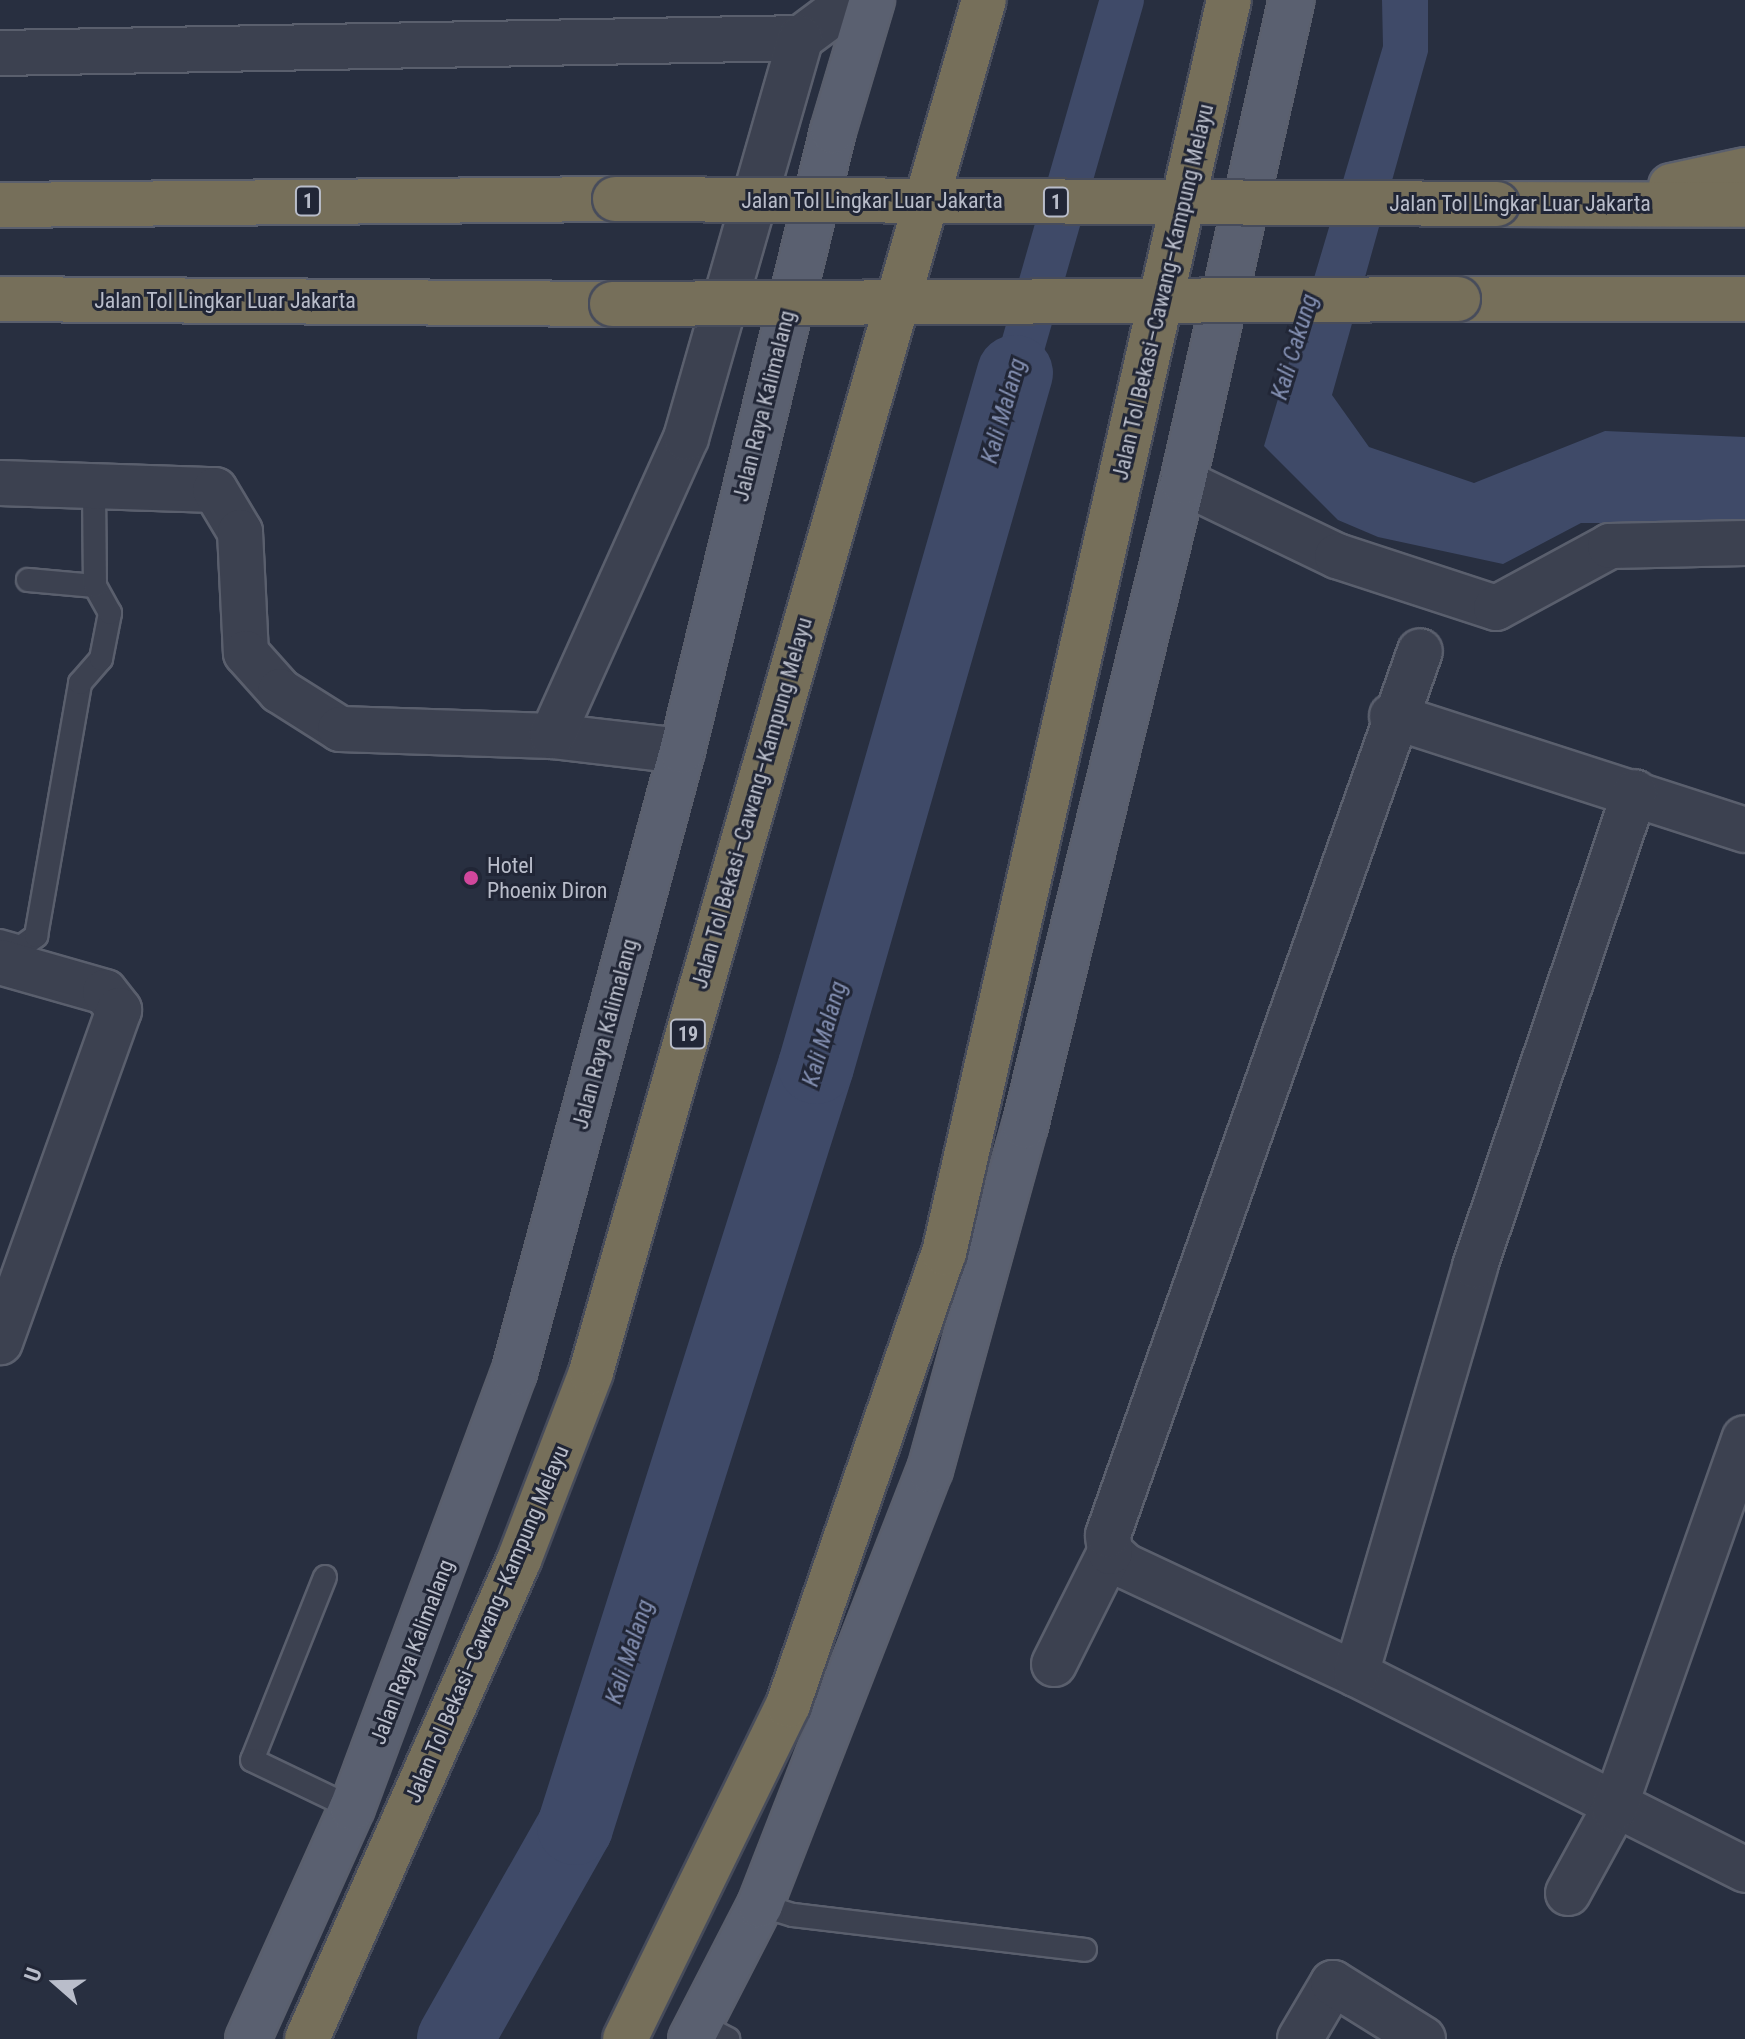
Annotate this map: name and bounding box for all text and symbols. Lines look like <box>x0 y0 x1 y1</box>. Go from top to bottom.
street label: Jalan Tol Bekasi–Cawang–Kampung Melayu <box>1107 101 1219 483</box>
road number: 1 <box>294 185 322 217</box>
road number: 1 <box>1042 186 1070 218</box>
street label: Jalan Tol Lingkar Luar Jakarta <box>741 188 1003 214</box>
street label: Jalan Tol Lingkar Luar Jakarta <box>1389 191 1651 217</box>
street label: Jalan Tol Lingkar Luar Jakarta <box>94 288 356 314</box>
water label: Kali Cakung <box>1265 291 1325 403</box>
street label: Jalan Raya Kalimalang <box>727 308 801 504</box>
water label: Kali Malang <box>975 355 1033 467</box>
street label: Jalan Tol Bekasi–Cawang–Kampung Melayu <box>686 614 818 992</box>
place label: Hotel Phoenix Diron <box>487 852 607 904</box>
marker: Hotel Phoenix Diron <box>462 869 480 887</box>
street label: Jalan Raya Kalimalang <box>567 936 643 1132</box>
water label: Kali Malang <box>796 978 854 1090</box>
road number: 19 <box>668 1018 708 1050</box>
street label: Jalan Tol Bekasi–Cawang–Kampung Melayu <box>400 1441 574 1807</box>
street label: Jalan Raya Kalimalang <box>365 1556 459 1748</box>
water label: Kali Malang <box>600 1596 660 1708</box>
north arrow <box>16 1943 96 2023</box>
text: U <box>19 1964 47 1985</box>

